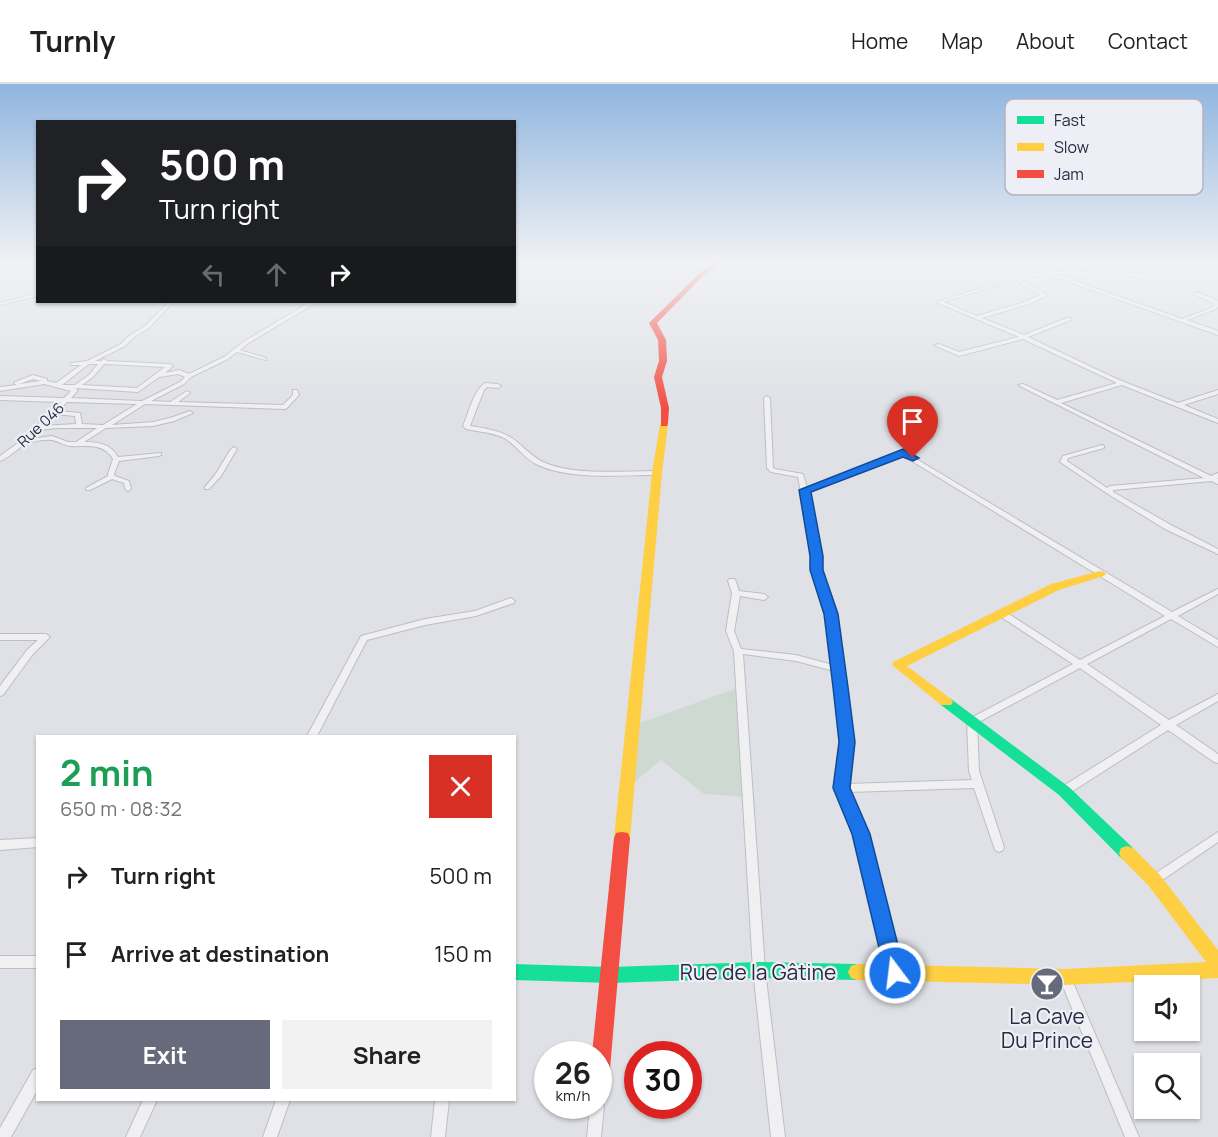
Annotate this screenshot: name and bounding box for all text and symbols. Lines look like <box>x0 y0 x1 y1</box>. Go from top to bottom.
text: Turnly <box>30 22 115 60</box>
text: Home <box>851 27 908 55</box>
text: Map <box>941 27 983 55</box>
text: About <box>1016 27 1075 55</box>
text: Contact <box>1108 27 1188 55</box>
legend <box>1005 99 1203 195</box>
text: Fast <box>1054 109 1085 131</box>
text: 500 m <box>159 135 285 193</box>
text: Slow <box>1054 136 1089 158</box>
icon: right <box>60 144 138 222</box>
text: Jam <box>1054 163 1084 185</box>
text: Turn right <box>159 190 280 227</box>
icon: left <box>197 258 230 291</box>
icon: ahead <box>260 258 293 291</box>
icon: right <box>323 258 356 291</box>
pin <box>887 396 938 458</box>
street label: Rue 046 <box>12 397 69 452</box>
icon: arrive <box>896 405 929 438</box>
text: 2 min <box>60 748 154 797</box>
button: close <box>429 755 492 818</box>
text: 650 m · 08:32 <box>60 795 182 822</box>
icon: right <box>60 860 93 893</box>
text: Turn right <box>111 861 216 891</box>
text: 500 m <box>429 861 492 891</box>
icon: arrive <box>60 938 93 971</box>
text: Arrive at destination <box>111 939 329 969</box>
text: 150 m <box>434 939 492 969</box>
position arrow <box>863 941 927 1005</box>
street label: Rue de la Gâtine <box>680 958 836 986</box>
bar icon: La Cave Du Prince <box>1029 966 1065 1002</box>
map controls <box>1134 975 1200 1119</box>
button: sound <box>1134 975 1200 1041</box>
place label: La Cave Du Prince <box>1001 1002 1093 1054</box>
button: Exit <box>60 1020 270 1089</box>
button: Share <box>282 1020 492 1089</box>
speed limit sign: 30 <box>624 1041 702 1119</box>
text: 26 <box>555 1052 591 1093</box>
button: search <box>1134 1053 1200 1119</box>
text: km/h <box>556 1085 590 1106</box>

